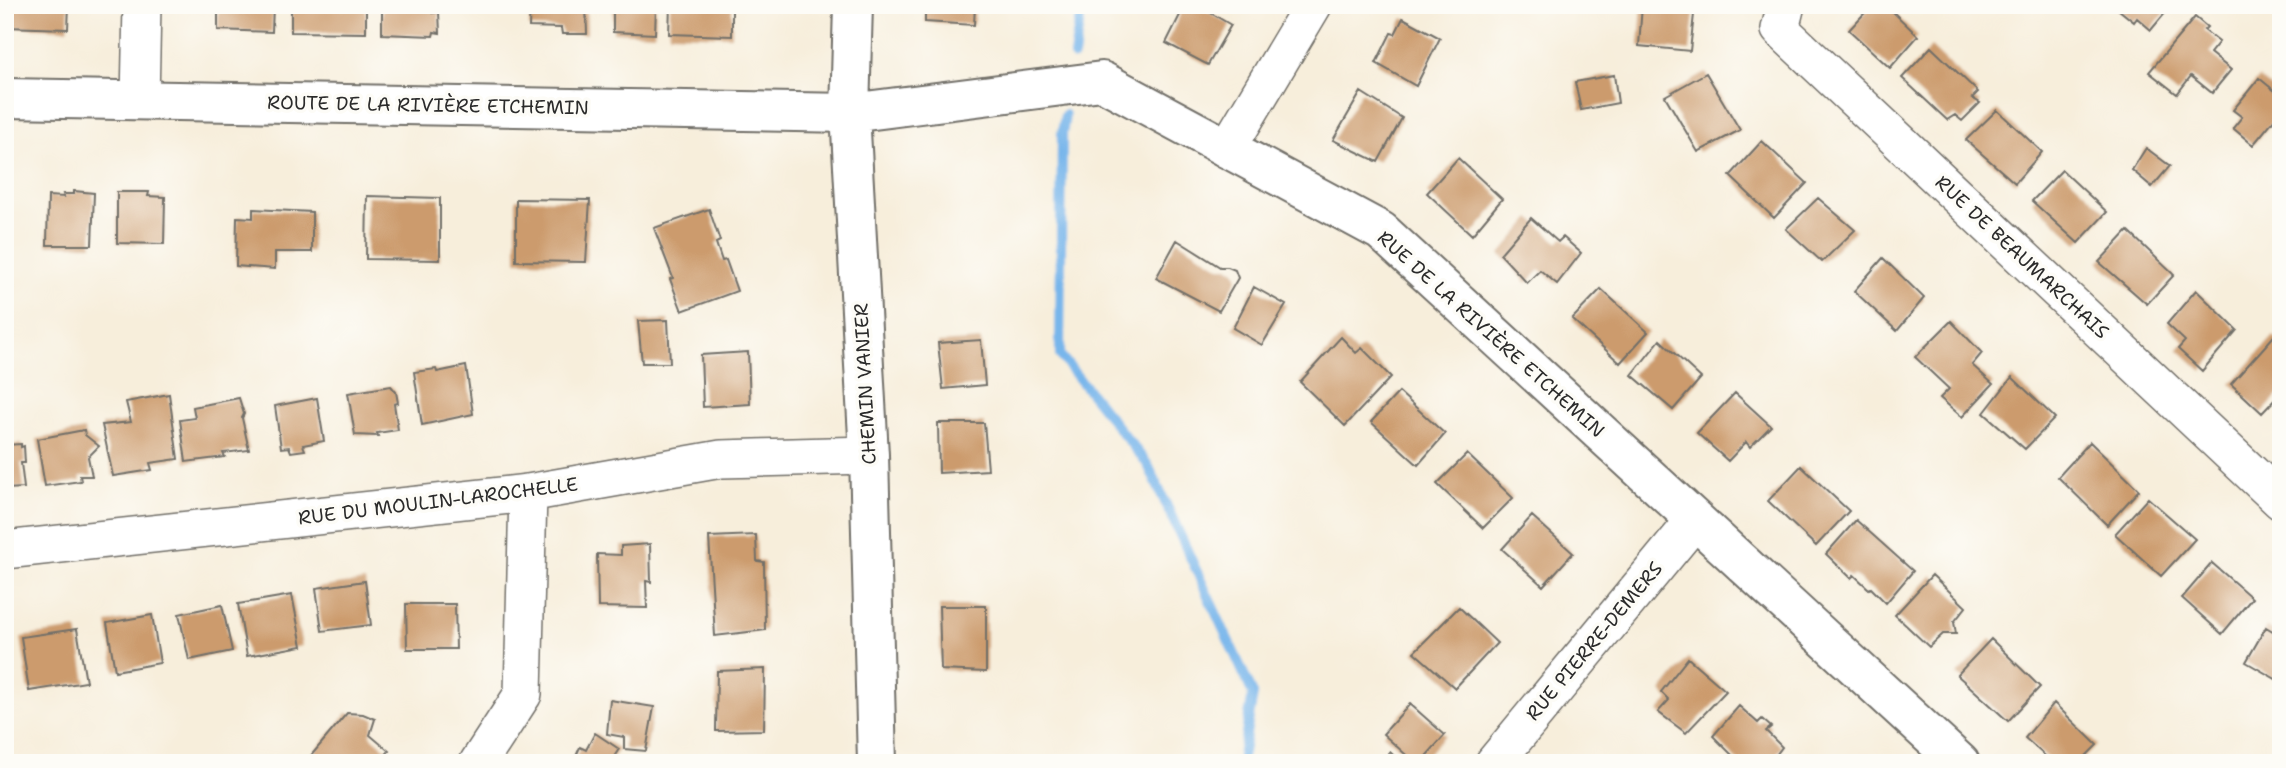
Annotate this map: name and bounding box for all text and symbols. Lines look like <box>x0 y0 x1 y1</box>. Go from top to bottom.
street label: ROUTE DE LA RIVIÈRE ETCHEMIN <box>267 89 589 120</box>
street label: RUE DE BEAUMARCHAIS <box>1930 170 2114 344</box>
street label: RUE DE LA RIVIÈRE ETCHEMIN <box>1372 224 1611 443</box>
street label: CHEMIN VANIER <box>848 303 882 465</box>
street label: RUE DU MOULIN-LAROCHELLE <box>297 471 579 531</box>
street label: RUE PIERRE-DEMERS <box>1520 556 1668 726</box>

